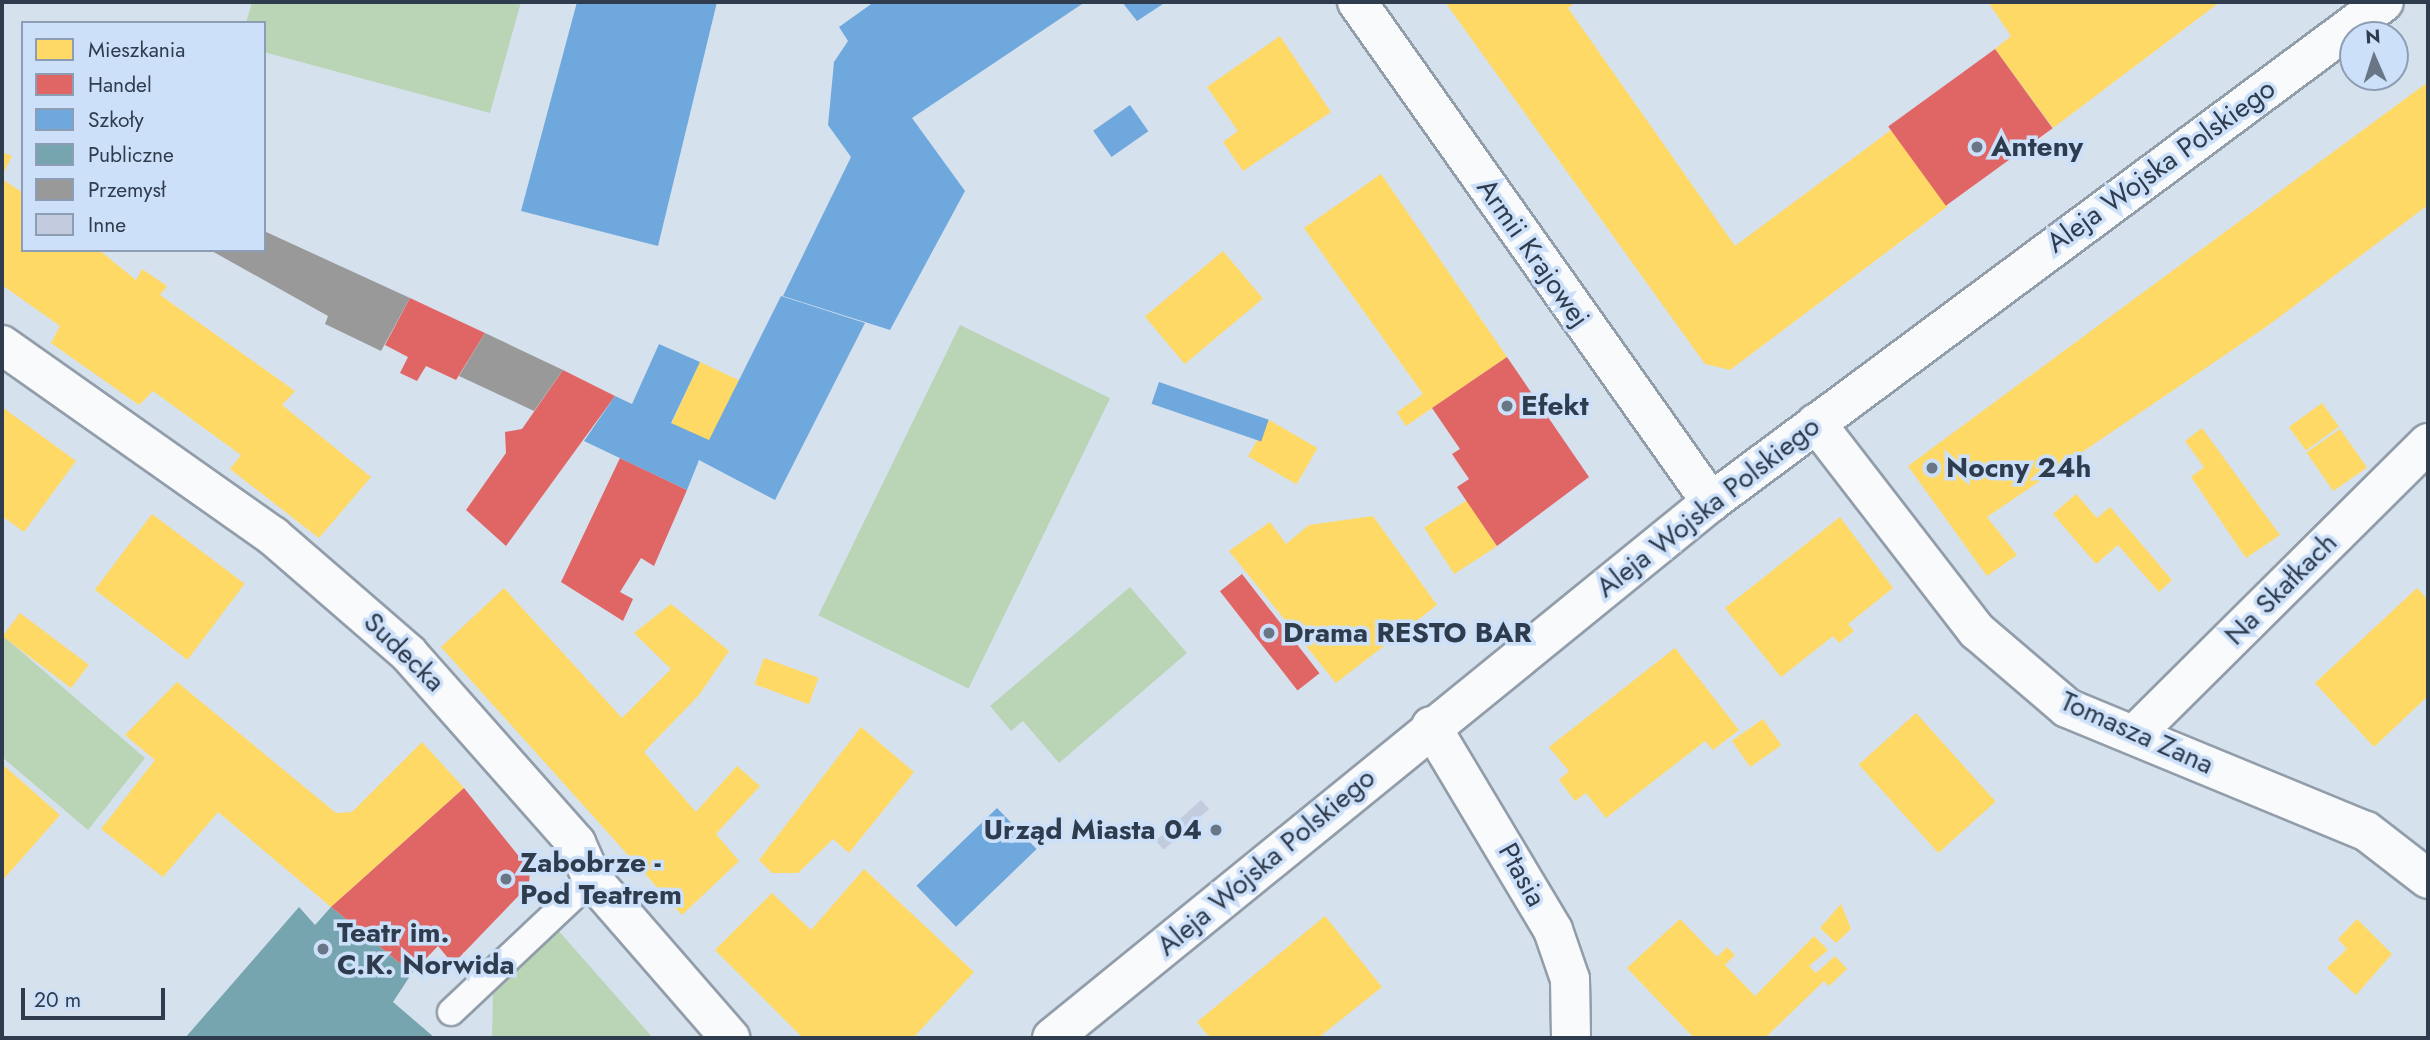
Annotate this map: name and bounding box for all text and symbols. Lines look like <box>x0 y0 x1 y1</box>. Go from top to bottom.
legend <box>21 21 266 252</box>
north arrow <box>2339 21 2409 91</box>
text: N <box>2365 23 2381 50</box>
text: Mieszkania <box>88 35 185 65</box>
text: Handel <box>88 70 152 100</box>
street label: Aleja Wojska Polskiego <box>2040 72 2282 260</box>
text: Szkoły <box>88 105 144 135</box>
place label: Anteny <box>1991 130 2083 164</box>
marker: Anteny <box>1969 139 1985 155</box>
text: Publiczne <box>88 140 174 170</box>
street label: Armii Krajowej <box>1469 172 1597 334</box>
text: Przemysł <box>88 175 166 205</box>
text: Inne <box>88 210 126 240</box>
place label: Efekt <box>1521 389 1589 423</box>
marker: Efekt <box>1499 398 1515 414</box>
street label: Aleja Wojska Polskiego <box>1590 409 1826 605</box>
place label: Nocny 24h <box>1946 451 2091 485</box>
marker: Nocny 24h <box>1924 460 1940 476</box>
street label: Na Skałkach <box>2218 526 2344 652</box>
street label: Sudecka <box>357 605 451 699</box>
place label: Drama RESTO BAR <box>1283 616 1532 650</box>
marker: Drama RESTO BAR <box>1261 625 1277 641</box>
street label: Tomasza Zana <box>2055 684 2219 782</box>
street label: Aleja Wojska Polskiego <box>1150 761 1382 963</box>
place label: Urząd Miasta 04 <box>983 813 1202 847</box>
marker: Urząd Miasta 04 <box>1208 822 1224 838</box>
street label: Ptasia <box>1491 837 1553 913</box>
place label: Zabobrze - Pod Teatrem <box>520 846 682 912</box>
marker: Zabobrze - Pod Teatrem <box>498 871 514 887</box>
place label: Teatr im. C.K. Norwida <box>337 916 515 982</box>
marker: Teatr im. C.K. Norwida <box>315 941 331 957</box>
scale bar <box>24 974 168 1018</box>
text: 20 m <box>34 985 81 1015</box>

